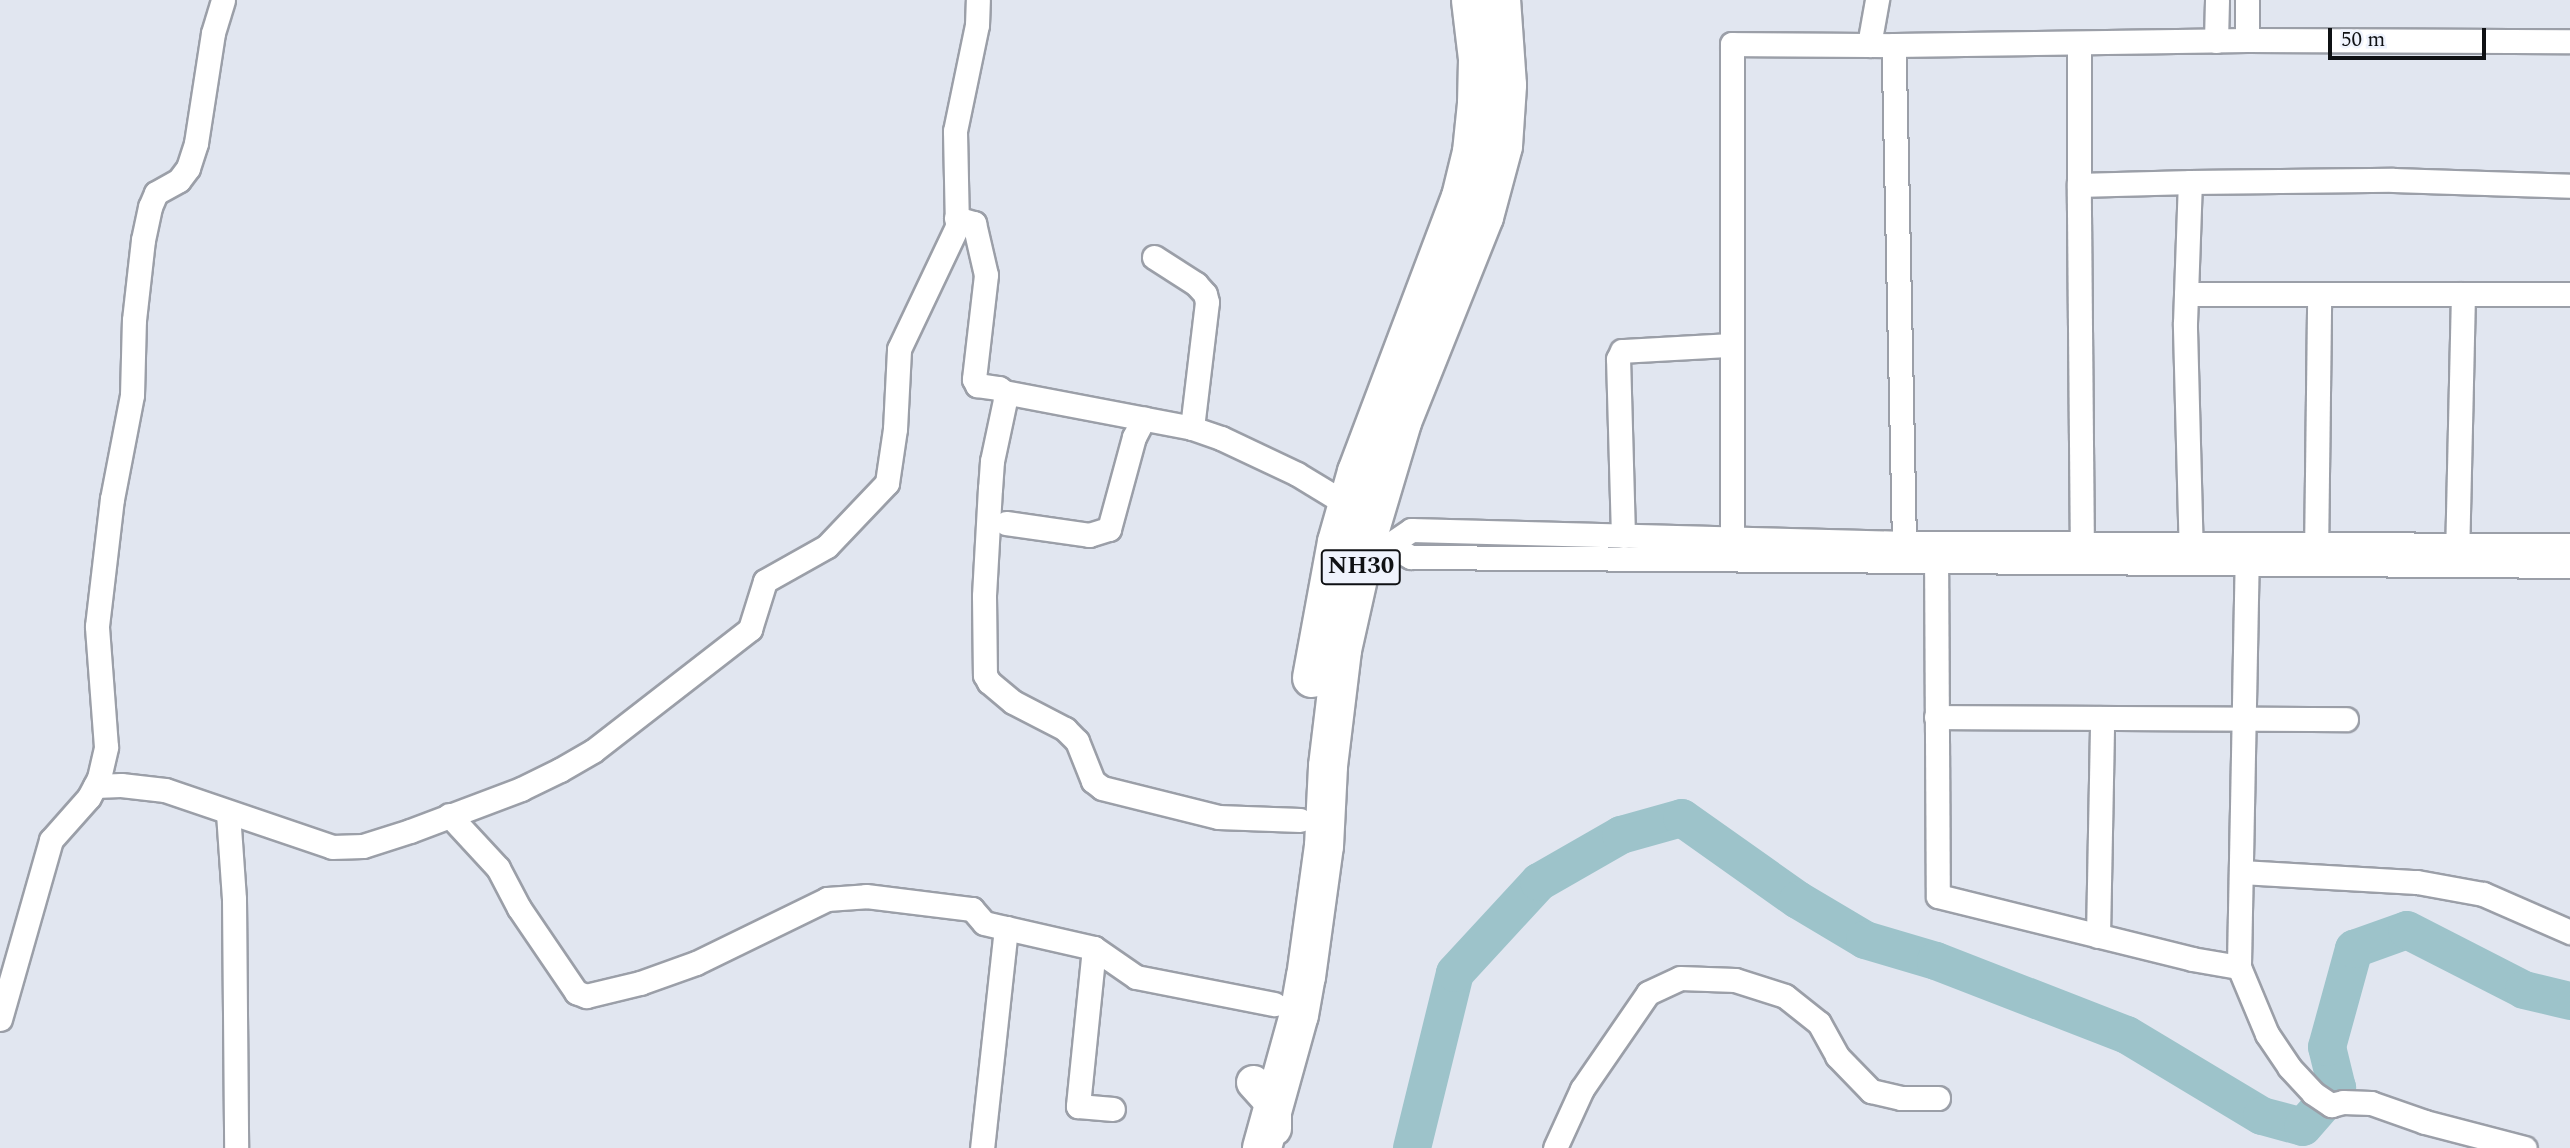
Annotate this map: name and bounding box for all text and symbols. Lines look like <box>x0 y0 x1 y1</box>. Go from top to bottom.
scale bar <box>2332 14 2490 58</box>
text: 50 m <box>2341 24 2385 56</box>
road number: NH30 <box>1321 546 1401 588</box>

